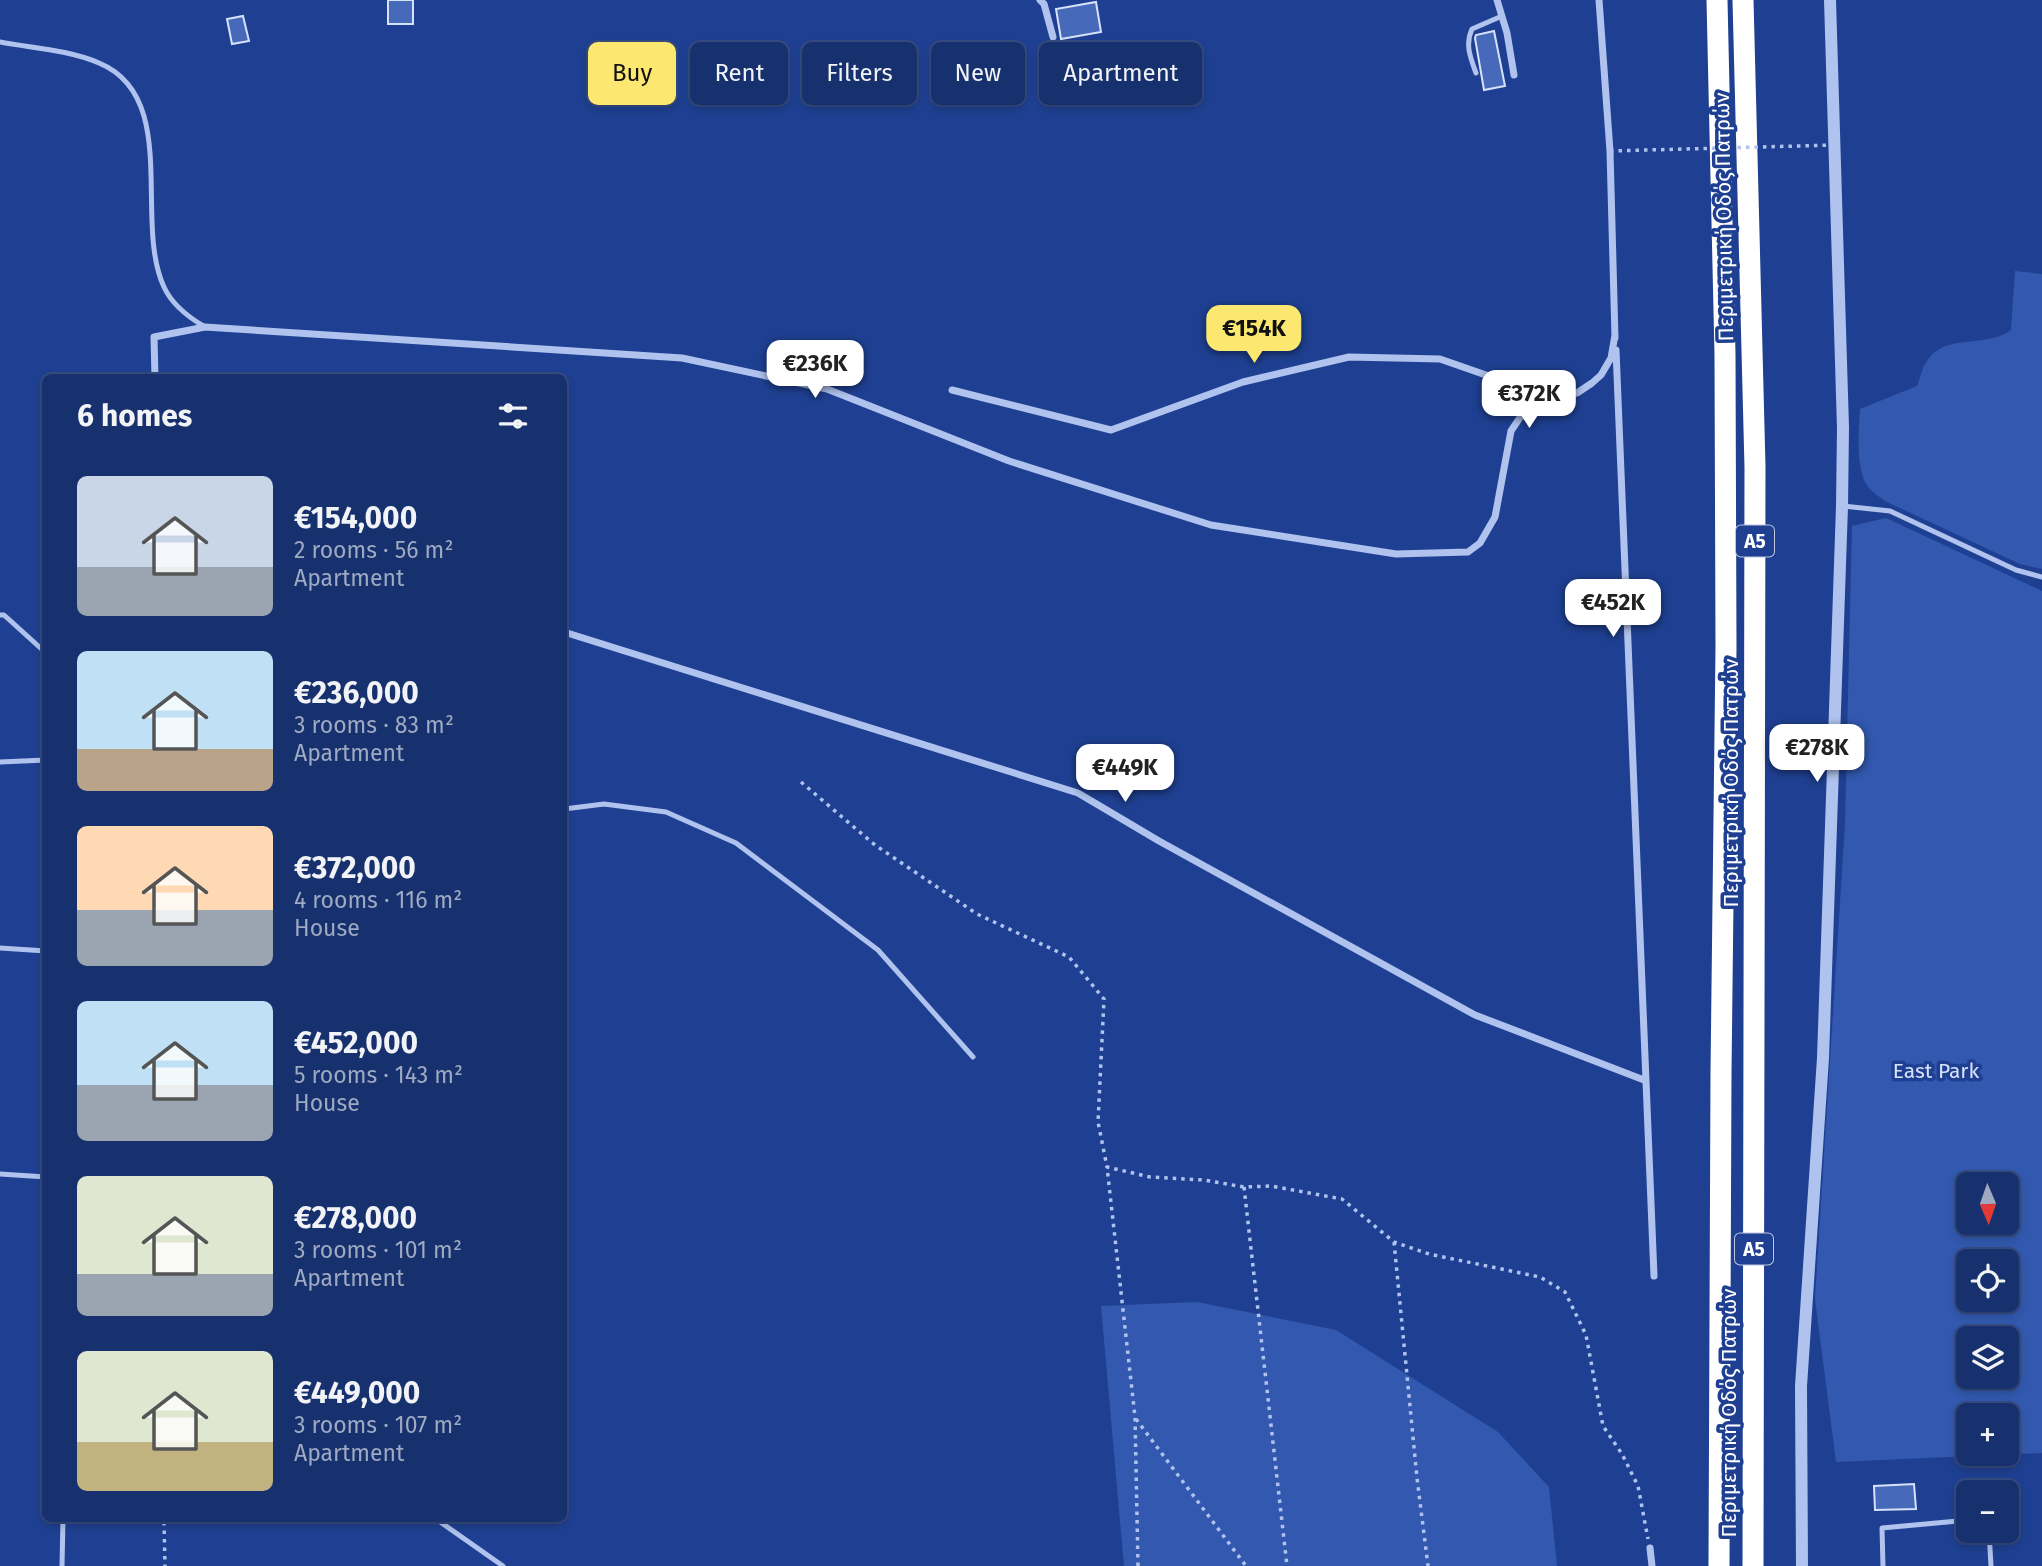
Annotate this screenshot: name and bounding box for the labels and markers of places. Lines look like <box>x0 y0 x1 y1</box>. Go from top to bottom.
pin: €154K <box>1205 306 1303 365</box>
pin: €236K <box>766 340 864 400</box>
pin: €372K <box>1480 370 1578 430</box>
pin: €452K <box>1564 580 1662 639</box>
pin: €278K <box>1768 724 1866 784</box>
pin: €449K <box>1076 744 1174 804</box>

